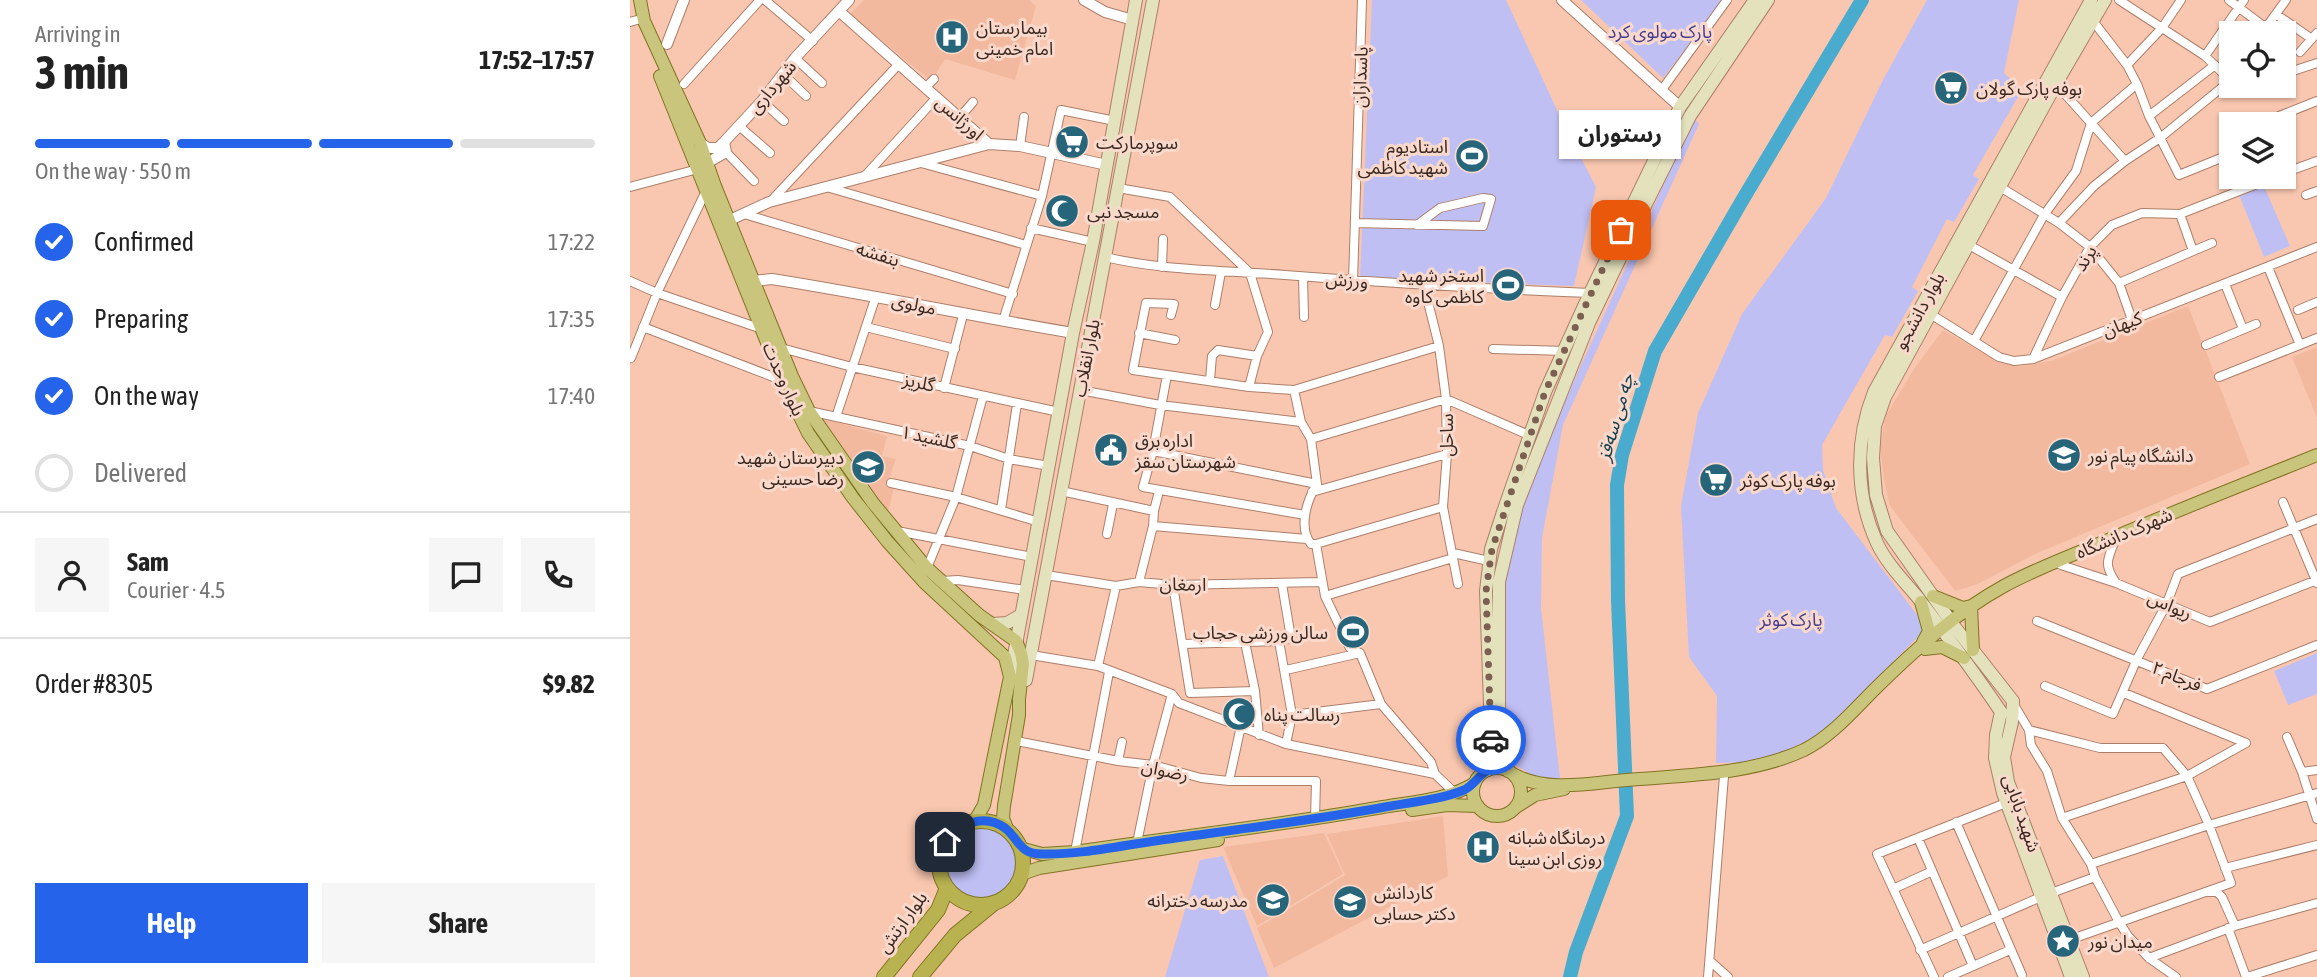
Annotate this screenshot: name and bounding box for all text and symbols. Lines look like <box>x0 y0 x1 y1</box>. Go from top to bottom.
place label: بیمارستان امام خمینی <box>976 17 1053 63</box>
hospital icon: بیمارستان امام خمینی <box>933 18 971 56</box>
text: Arriving in <box>35 21 121 47</box>
park label: پارک مولوی کرد <box>1608 21 1712 43</box>
map controls <box>2219 21 2296 189</box>
button: locate <box>2219 21 2296 98</box>
text: 17:52–17:57 <box>479 45 595 75</box>
text: 3 min <box>35 46 129 99</box>
street label: پاسداران <box>1348 46 1373 108</box>
street label: شهرداری <box>744 56 801 119</box>
supermarket icon: بوفه پارک گولان <box>1932 69 1970 107</box>
place label: بوفه پارک گولان <box>1976 78 2082 100</box>
street label: اورژانس <box>931 91 988 145</box>
callout: رستوران <box>1560 111 1682 160</box>
button: layers <box>2219 112 2296 189</box>
text: رستوران <box>1578 121 1662 147</box>
supermarket icon: سوپرمارکت <box>1053 123 1091 161</box>
place label: سوپرمارکت <box>1096 132 1178 154</box>
place label: استادیوم شهید کاظمی <box>1358 136 1448 179</box>
sports icon: استادیوم شهید کاظمی <box>1453 137 1491 175</box>
text: On the way · 550 m <box>35 158 191 184</box>
mosque icon: مسجد نبی <box>1043 192 1081 230</box>
pin <box>1591 200 1651 260</box>
place label: مسجد نبی <box>1087 201 1160 223</box>
icon: bag <box>1602 211 1640 249</box>
icon: check <box>35 223 73 261</box>
text: Confirmed <box>94 227 194 257</box>
text: 17:22 <box>548 229 595 255</box>
street label: بنفشه <box>854 238 902 270</box>
street label: پرند <box>2069 241 2102 275</box>
place label: استخر شهید کاظمی کاوه <box>1398 265 1485 308</box>
sports icon: استخر شهید کاظمی کاوه <box>1489 266 1527 304</box>
street label: ورزش <box>1325 268 1369 293</box>
street label: بلوار دانشجو <box>1889 269 1950 354</box>
street label: مولوی <box>890 289 938 320</box>
icon: check <box>35 300 73 338</box>
text: Preparing <box>94 304 188 334</box>
text: 17:35 <box>548 306 595 332</box>
street label: کیهان <box>2099 307 2146 342</box>
street label: بلوار انقلاب <box>1068 317 1105 399</box>
street label: بلوار وحدت <box>758 339 809 419</box>
street label: گلریز <box>900 368 937 397</box>
water label: چە می سەقز <box>1592 370 1640 466</box>
icon: check <box>35 377 73 415</box>
text: On the way <box>94 381 199 411</box>
text: 17:40 <box>548 383 595 409</box>
street label: ساحل <box>1436 413 1458 457</box>
street label: گلشید ۱ <box>899 421 960 453</box>
place label: اداره برق شهرستان سقز <box>1134 430 1236 473</box>
public building icon: اداره برق شهرستان سقز <box>1092 431 1130 469</box>
school or university icon: دانشگاه پیام نور <box>2045 436 2083 474</box>
place label: دانشگاه پیام نور <box>2087 445 2194 470</box>
place label: دبیرستان شهید رضا حسینی <box>737 447 844 490</box>
school or university icon: دبیرستان شهید رضا حسینی <box>849 448 887 486</box>
text: Delivered <box>94 458 187 488</box>
supermarket icon: بوفه پارک کوثر <box>1697 461 1735 499</box>
place label: بوفه پارک کوثر <box>1739 470 1836 492</box>
street label: شهرک دانشگاه <box>2073 503 2176 564</box>
button: person <box>35 538 109 612</box>
button: chat <box>429 538 503 612</box>
button: phone <box>521 538 595 612</box>
text: Sam <box>127 547 169 577</box>
street label: ارمغان <box>1160 573 1206 596</box>
text: Courier · 4.5 <box>127 577 226 603</box>
street label: ریواس <box>2144 586 2195 625</box>
park label: پارک کوثر <box>1758 609 1823 631</box>
sports icon: سالن ورزشی حجاب <box>1334 613 1372 651</box>
place label: سالن ورزشی حجاب <box>1193 622 1328 644</box>
street label: فرجام ۲ <box>2148 657 2205 699</box>
text: Order #8305 <box>35 669 154 699</box>
text: $9.82 <box>543 669 595 699</box>
mosque icon: رسالت پناه <box>1220 695 1258 733</box>
place label: رسالت پناه <box>1264 704 1340 726</box>
courier <box>1456 705 1526 775</box>
icon: car <box>1472 721 1510 759</box>
street label: رضوان <box>1139 755 1190 786</box>
street label: شهید بابایی <box>1998 771 2045 855</box>
pin <box>915 812 975 872</box>
icon: home <box>926 823 964 861</box>
place label: درمانگاه شبانه روزی ابن سینا <box>1508 827 1605 870</box>
hospital icon: درمانگاه شبانه روزی ابن سینا <box>1464 828 1502 866</box>
school or university icon: مدرسه دخترانه <box>1254 881 1292 919</box>
place label: کاردانش دکتر حسابی <box>1374 882 1456 925</box>
button: Help <box>35 883 308 963</box>
button: Share <box>322 883 595 963</box>
school or university icon: کاردانش دکتر حسابی <box>1331 883 1369 921</box>
street label: بلوار ارتش <box>873 887 932 957</box>
place label: مدرسه دخترانه <box>1147 890 1248 912</box>
place icon: میدان نور <box>2044 922 2082 960</box>
place label: میدان نور <box>2087 931 2153 953</box>

